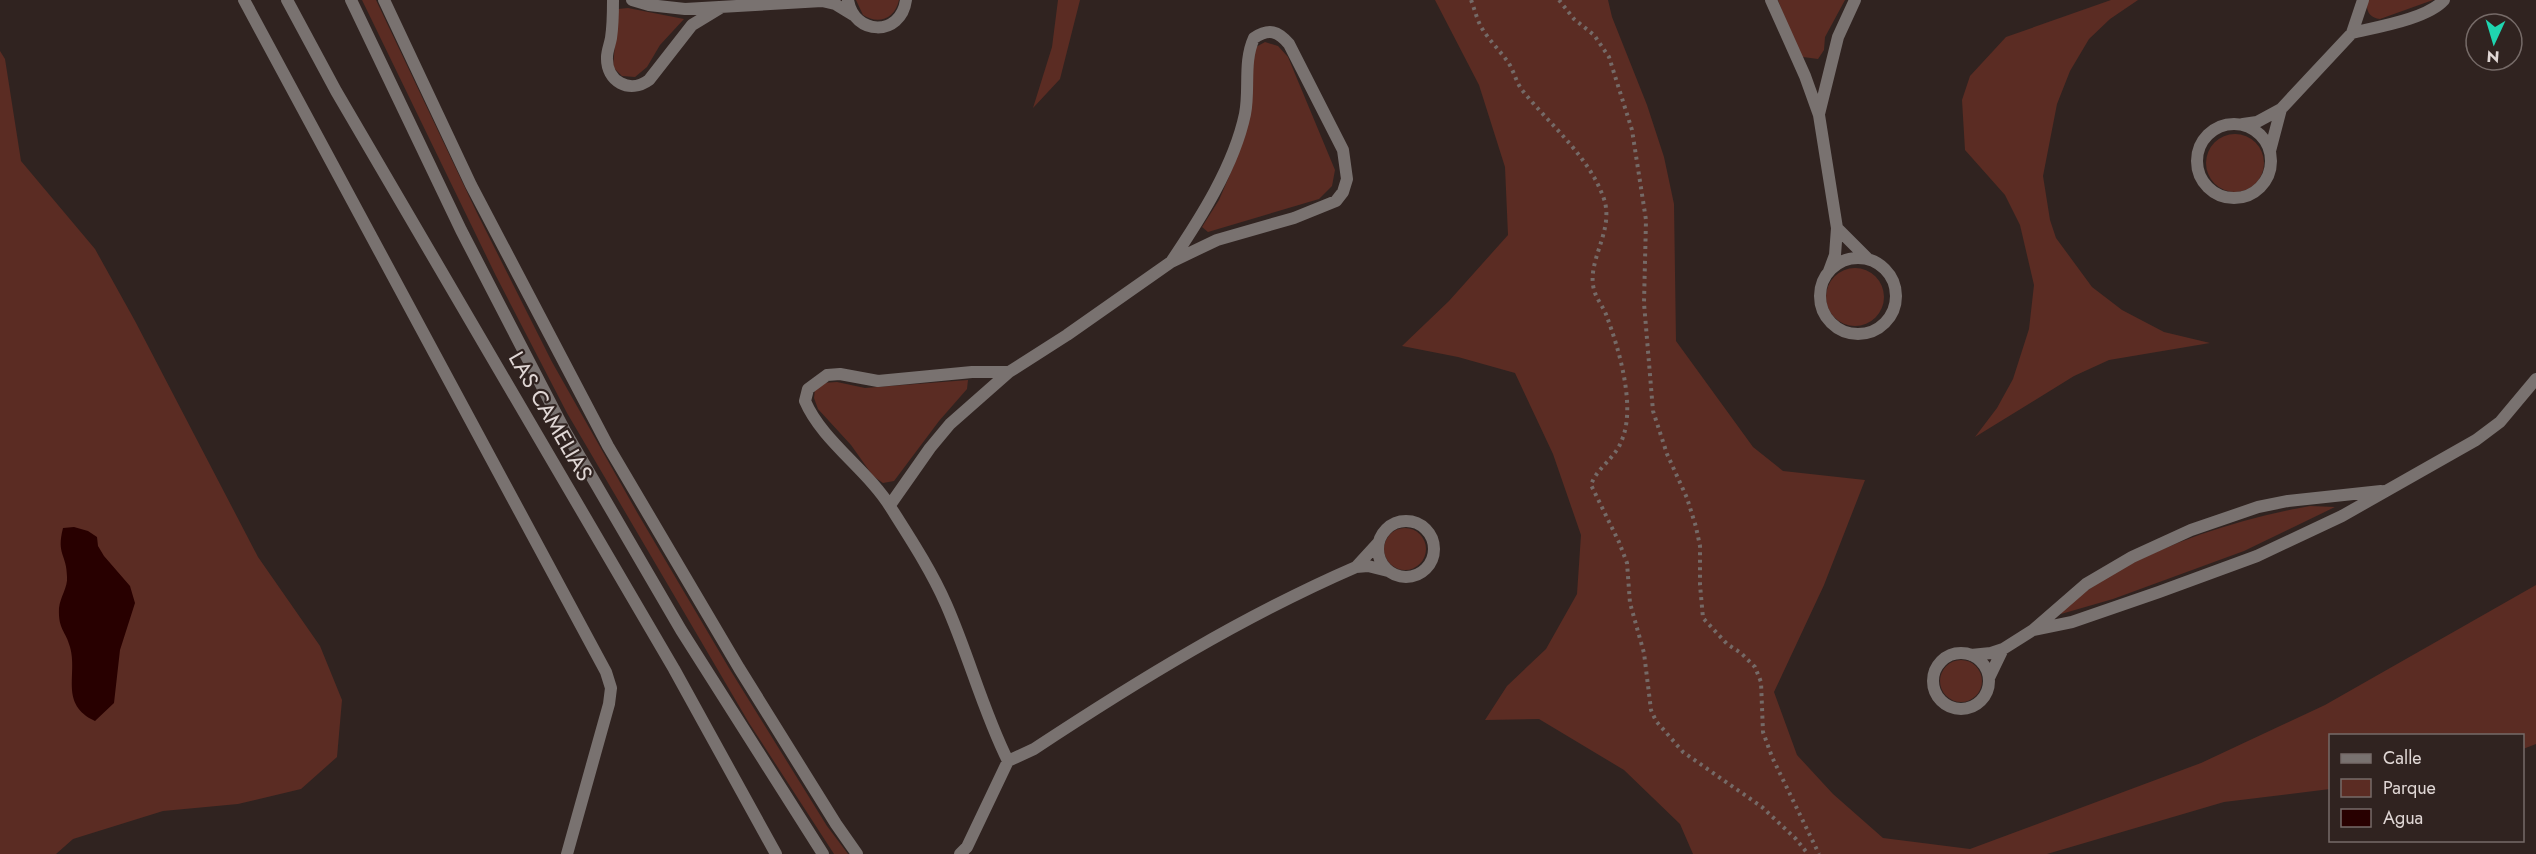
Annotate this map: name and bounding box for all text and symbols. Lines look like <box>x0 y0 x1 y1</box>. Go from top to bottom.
north arrow <box>2464 12 2524 72</box>
text: N <box>2486 45 2500 68</box>
street label: LAS CAMELIAS <box>501 345 601 487</box>
legend <box>2329 734 2524 842</box>
text: Calle <box>2383 745 2422 771</box>
text: Parque <box>2383 775 2436 801</box>
text: Agua <box>2383 805 2423 831</box>

